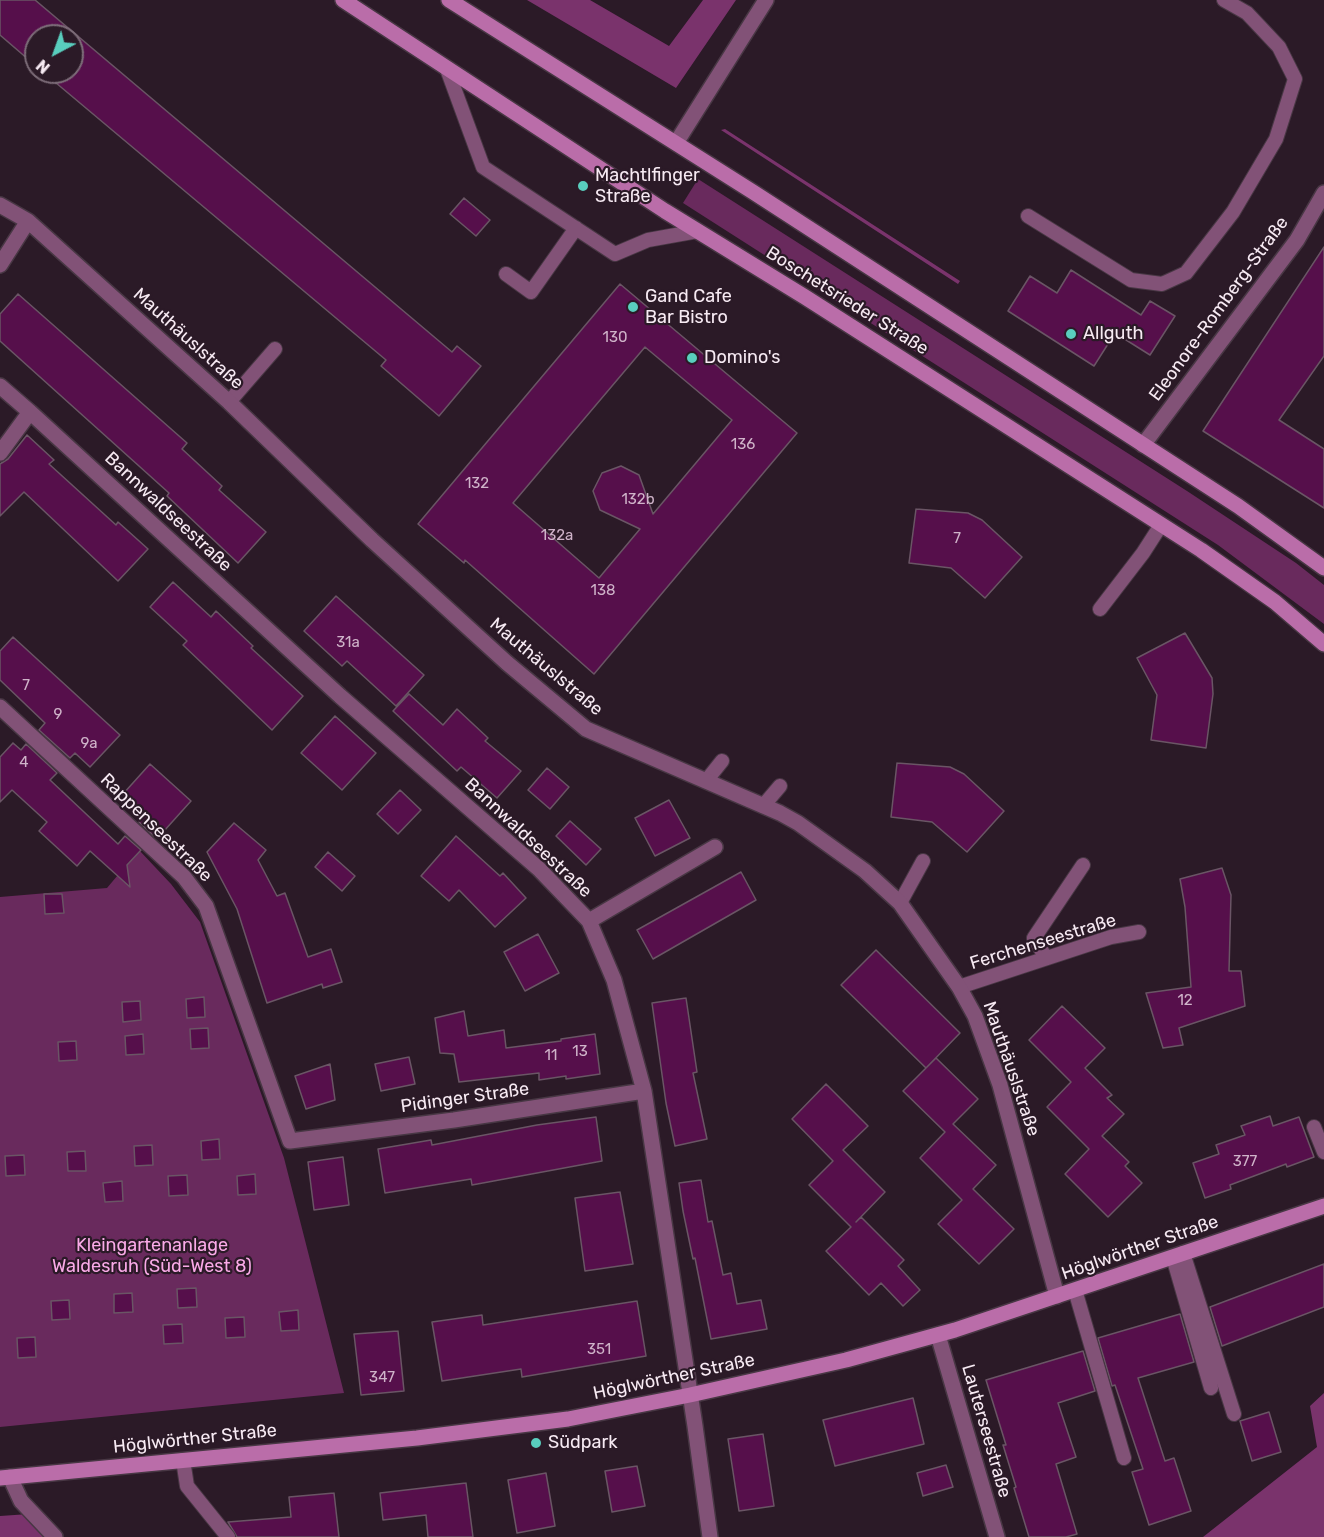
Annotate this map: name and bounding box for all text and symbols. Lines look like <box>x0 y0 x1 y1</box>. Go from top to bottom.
north arrow <box>24 24 84 84</box>
text: N <box>33 56 54 77</box>
place label: Machtlfinger Straße <box>595 165 700 207</box>
marker: Machtlfinger Straße <box>576 179 590 193</box>
street label: Eleonore-Romberg-Straße <box>1145 213 1293 405</box>
street label: Boschetsrieder Straße <box>762 242 932 360</box>
street label: Mauthäuslstraße <box>128 284 248 394</box>
place label: Gand Cafe Bar Bistro <box>645 286 732 328</box>
marker: Gand Cafe Bar Bistro <box>626 300 640 314</box>
place label: Allguth <box>1083 323 1143 345</box>
marker: Allguth <box>1064 327 1078 341</box>
house number: 130 <box>603 329 627 347</box>
place label: Domino's <box>704 347 781 369</box>
marker: Domino's <box>685 351 699 365</box>
house number: 136 <box>731 436 755 454</box>
street label: Bannwaldseestraße <box>100 448 236 576</box>
house number: 132 <box>465 475 489 493</box>
house number: 132b <box>621 491 655 509</box>
house number: 132a <box>541 527 573 545</box>
house number: 7 <box>953 530 961 548</box>
house number: 138 <box>591 582 615 600</box>
street label: Mauthäuslstraße <box>485 613 607 721</box>
house number: 31a <box>336 634 360 652</box>
house number: 7 <box>22 677 30 695</box>
house number: 9 <box>54 706 62 724</box>
house number: 9a <box>80 735 98 753</box>
house number: 4 <box>19 754 29 772</box>
street label: Rappenseestraße <box>96 769 216 887</box>
street label: Bannwaldseestraße <box>460 774 596 902</box>
street label: Ferchenseestraße <box>967 909 1119 975</box>
house number: 12 <box>1177 992 1193 1010</box>
street label: Mauthäuslstraße <box>978 999 1044 1139</box>
house number: 13 <box>572 1043 588 1061</box>
house number: 11 <box>545 1047 557 1065</box>
street label: Pidinger Straße <box>399 1078 531 1118</box>
house number: 377 <box>1233 1153 1257 1171</box>
street label: Höglwörther Straße <box>1059 1211 1221 1285</box>
park label: Kleingartenanlage Waldesruh (Süd-West 8) <box>52 1235 252 1278</box>
house number: 351 <box>587 1341 611 1359</box>
street label: Höglwörther Straße <box>591 1349 757 1405</box>
street label: Lauterseestraße <box>957 1362 1015 1500</box>
house number: 347 <box>369 1369 395 1387</box>
street label: Höglwörther Straße <box>112 1420 278 1458</box>
place label: Südpark <box>548 1432 618 1454</box>
marker: Südpark <box>529 1436 543 1450</box>

